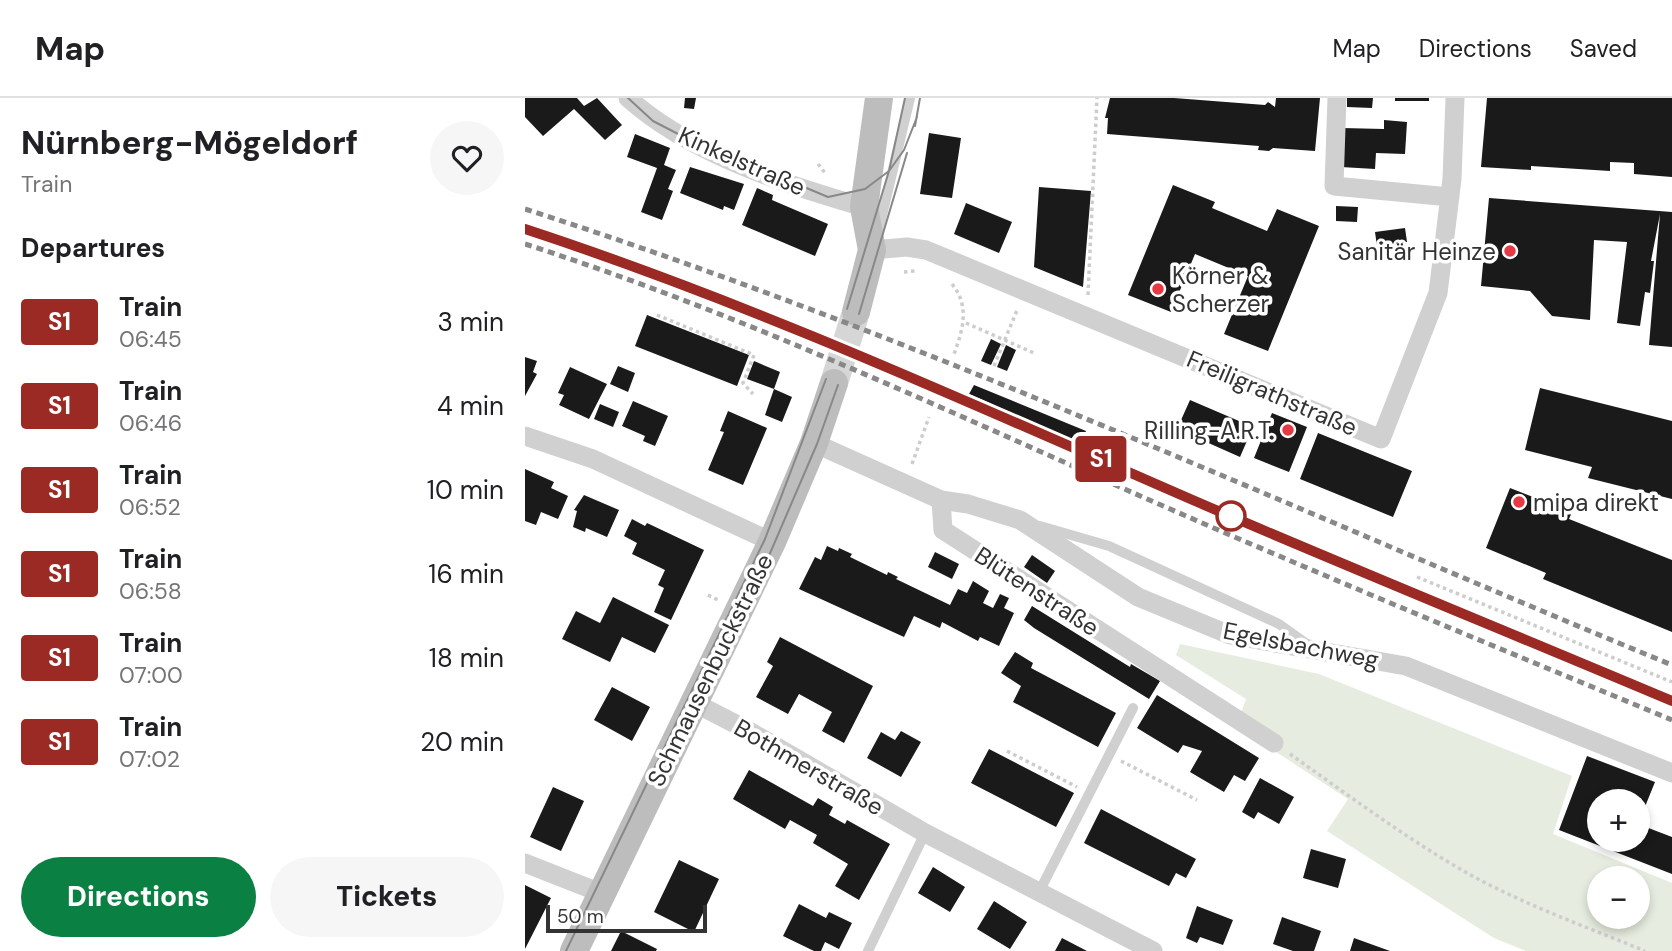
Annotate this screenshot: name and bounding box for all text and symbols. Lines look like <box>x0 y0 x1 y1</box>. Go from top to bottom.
text: Map <box>35 27 105 70</box>
text: Map <box>1333 33 1381 64</box>
text: Directions <box>1419 33 1532 64</box>
text: Saved <box>1570 33 1637 64</box>
street label: Kinkelstraße <box>674 119 810 203</box>
text: Nürnberg-Mögeldorf <box>21 121 358 164</box>
button: heart <box>430 121 504 195</box>
text: Train <box>21 169 72 199</box>
text: Departures <box>21 231 165 265</box>
place label: Sanitär Heinze <box>1338 236 1496 267</box>
marker: Sanitär Heinze <box>1502 243 1518 259</box>
place label: Körner & Scherzer <box>1172 260 1270 319</box>
marker: Körner & Scherzer <box>1150 281 1166 297</box>
text: Train <box>119 290 182 324</box>
text: 3 min <box>437 305 504 339</box>
text: S1 <box>48 306 71 337</box>
text: 06:45 <box>119 324 182 354</box>
street label: Freiligrathstraße <box>1182 343 1362 443</box>
text: Train <box>119 374 182 408</box>
text: 4 min <box>437 389 504 423</box>
text: S1 <box>48 390 71 421</box>
text: 06:46 <box>119 408 182 438</box>
place label: Rilling-A.R.T. <box>1144 415 1274 446</box>
marker: Rilling-A.R.T. <box>1280 422 1296 438</box>
line badge: S1 <box>1069 436 1133 482</box>
text: S1 <box>1089 443 1113 474</box>
text: Train <box>119 458 182 492</box>
text: 10 min <box>427 473 504 507</box>
text: S1 <box>48 474 71 505</box>
place label: mipa direkt <box>1533 487 1659 518</box>
text: 06:52 <box>119 492 181 522</box>
marker: mipa direkt <box>1511 494 1527 510</box>
unlabelled marker <box>1216 501 1246 531</box>
street label: Blütenstraße <box>969 539 1105 643</box>
text: Train <box>119 542 182 576</box>
street label: Schmausenbuckstraße <box>640 549 780 791</box>
text: 16 min <box>428 557 504 591</box>
text: S1 <box>48 558 71 589</box>
text: 06:58 <box>119 576 182 606</box>
street label: Egelsbachweg <box>1221 615 1381 675</box>
text: Train <box>119 626 182 660</box>
text: 18 min <box>429 641 504 675</box>
text: S1 <box>48 642 71 673</box>
text: 07:00 <box>119 660 183 690</box>
text: Train <box>119 710 182 744</box>
street label: Bothmerstraße <box>729 712 889 822</box>
text: 20 min <box>420 725 504 759</box>
text: S1 <box>48 726 71 757</box>
text: 07:02 <box>119 744 180 774</box>
map controls <box>1587 789 1650 929</box>
button: + <box>1587 789 1650 852</box>
button: Directions <box>21 857 256 937</box>
button: Tickets <box>270 857 504 937</box>
button: − <box>1587 866 1650 929</box>
scale bar <box>546 902 707 934</box>
text: 50 m <box>557 904 604 929</box>

